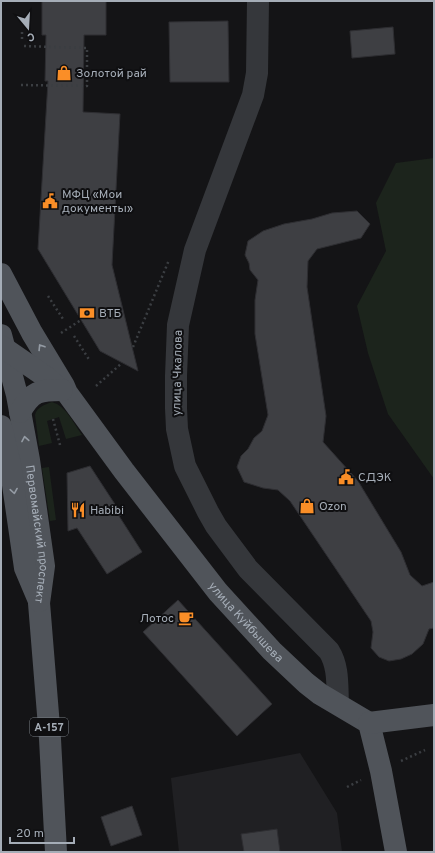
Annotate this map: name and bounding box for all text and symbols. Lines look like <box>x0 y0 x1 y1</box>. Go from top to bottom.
north arrow <box>8 8 48 48</box>
text: С <box>25 29 36 44</box>
shop icon: Золотой рай <box>55 64 73 82</box>
place label: Золотой рай <box>76 66 147 82</box>
place label: МФЦ «Мои документы» <box>62 187 133 217</box>
public building icon: МФЦ «Мои документы» <box>41 192 59 210</box>
bank icon: ВТБ <box>78 304 96 322</box>
place label: ВТБ <box>99 306 122 322</box>
street label: улица Чкалова <box>169 330 187 416</box>
one-way arrow <box>38 344 45 351</box>
one-way arrow <box>21 436 30 443</box>
street label: Первомайский проспект <box>21 464 51 605</box>
public building icon: СДЭК <box>337 468 355 486</box>
place label: СДЭК <box>358 470 392 486</box>
one-way arrow <box>9 488 18 494</box>
shop icon: Ozon <box>298 497 316 515</box>
place label: Ozon <box>319 499 347 515</box>
restaurant icon: Habibi <box>69 501 87 519</box>
place label: Habibi <box>90 503 124 519</box>
street label: улица Куйбышева <box>204 579 286 666</box>
cafe icon: Лотос <box>177 609 195 627</box>
place label: Лотос <box>140 611 174 627</box>
road number: А-157 <box>30 718 68 736</box>
scale bar <box>10 819 74 845</box>
text: 20 m <box>16 826 44 842</box>

